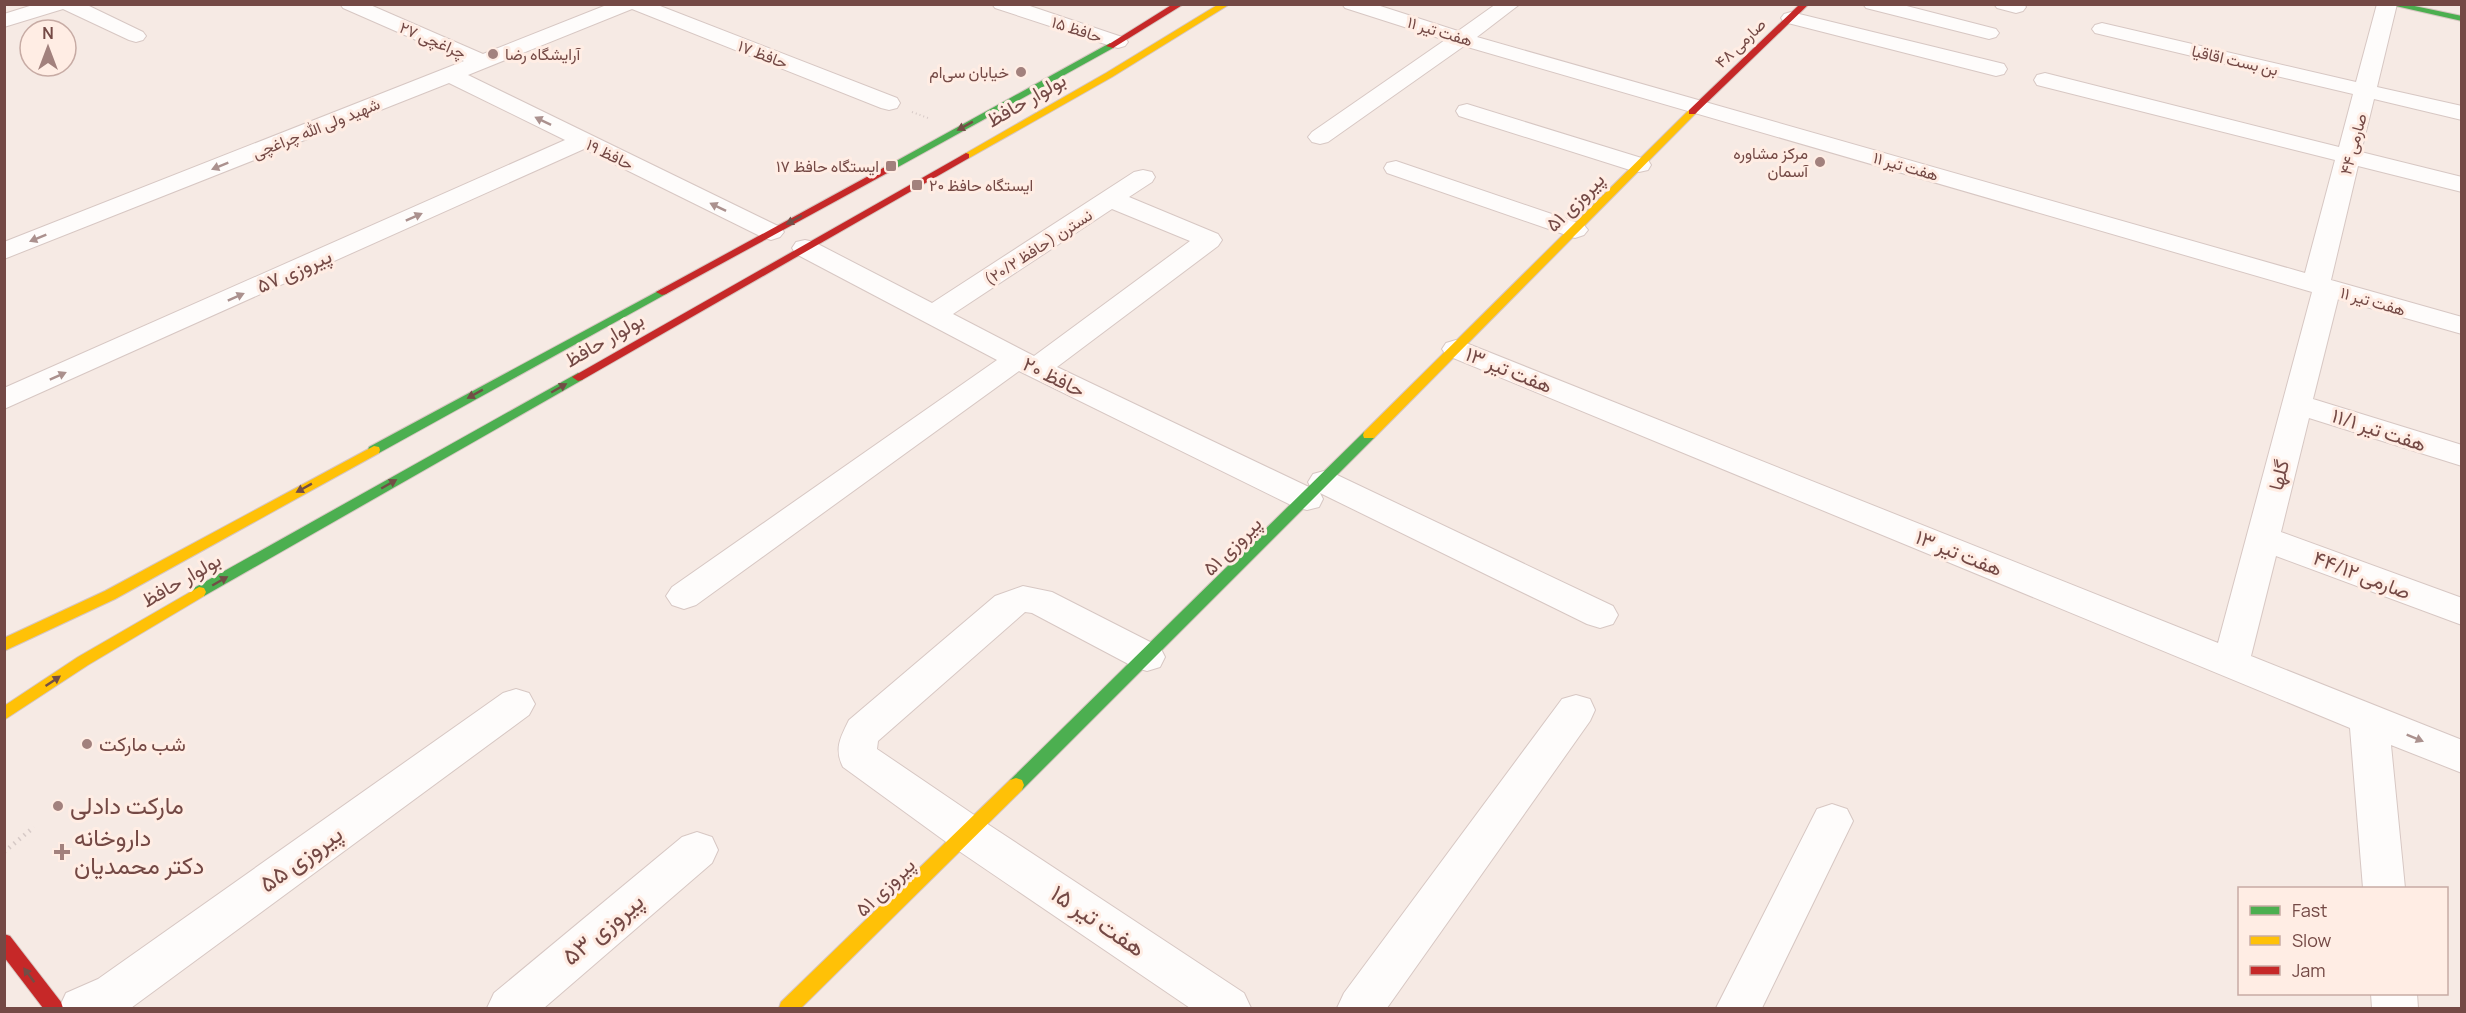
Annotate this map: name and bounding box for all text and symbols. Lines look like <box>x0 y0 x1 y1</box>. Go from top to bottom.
street label: حافظ ۱۵ <box>1049 11 1105 48</box>
street label: هفت تیر ۱۱ <box>1405 11 1475 51</box>
street label: صارمی ۴۸ <box>1710 13 1770 73</box>
street label: چراغچی ۲۷ <box>396 16 470 65</box>
north arrow <box>18 18 78 78</box>
text: N <box>42 22 54 44</box>
street label: حافظ ۱۷ <box>735 34 791 74</box>
street label: بن بست اقاقیا <box>2190 39 2280 81</box>
place label: آرایشگاه رضا <box>505 43 581 65</box>
marker: آرایشگاه رضا <box>486 47 500 61</box>
place label: خیابان سی‌ام <box>929 61 1009 83</box>
marker: خیابان سی‌ام <box>1014 65 1028 79</box>
street label: بولوار حافظ <box>981 66 1071 133</box>
street label: شهید ولی الله چراغچی <box>249 92 383 165</box>
street label: صارمی ۴۴ <box>2334 111 2372 177</box>
one-way arrow <box>535 117 552 126</box>
one-way arrow <box>956 121 973 131</box>
street label: حافظ ۱۹ <box>583 133 638 175</box>
place label: مرکز مشاوره آسمان <box>1733 142 1809 182</box>
street label: هفت تیر ۱۱ <box>1871 146 1941 186</box>
place label: ایستگاه حافظ ۱۷ <box>776 155 879 177</box>
marker: مرکز مشاوره آسمان <box>1813 155 1827 169</box>
marker: ایستگاه حافظ ۱۷ <box>884 159 898 173</box>
one-way arrow <box>210 161 228 171</box>
street label: پیروزی ۵۱ <box>1539 166 1611 238</box>
place label: ایستگاه حافظ ۲۰ <box>929 174 1033 196</box>
marker: ایستگاه حافظ ۲۰ <box>910 178 924 192</box>
one-way arrow <box>710 203 727 212</box>
street label: نسترن (حافظ ۲۰/۲) <box>980 204 1096 290</box>
one-way arrow <box>405 212 423 222</box>
one-way arrow <box>785 215 802 225</box>
one-way arrow <box>29 233 47 243</box>
street label: پیروزی ۵۷ <box>252 242 336 300</box>
street label: هفت تیر ۱۱ <box>2338 281 2408 321</box>
one-way arrow <box>227 292 244 301</box>
street label: بولوار حافظ <box>559 306 649 373</box>
street label: هفت تیر ۱۳ <box>1462 340 1557 399</box>
street label: حافظ ۲۰ <box>1019 350 1090 403</box>
one-way arrow <box>49 372 66 381</box>
one-way arrow <box>551 383 568 393</box>
one-way arrow <box>467 389 484 399</box>
street label: هفت تیر ۱۱/۱ <box>2329 402 2430 457</box>
street label: گلها <box>2262 457 2295 493</box>
one-way arrow <box>381 479 398 489</box>
one-way arrow <box>296 483 313 493</box>
street label: پیروزی ۵۱ <box>1196 510 1268 582</box>
street label: هفت تیر ۱۳ <box>1912 523 2007 582</box>
street label: صارمی ۴۴/۱۲ <box>2310 544 2415 605</box>
street label: بولوار حافظ <box>136 546 226 613</box>
one-way arrow <box>212 575 228 586</box>
one-way arrow <box>44 675 60 687</box>
place label: شب مارکت <box>99 730 186 757</box>
one-way arrow <box>2406 734 2424 743</box>
marker: شب مارکت <box>80 737 94 751</box>
place label: مارکت دادلی <box>70 788 184 821</box>
marker: مارکت دادلی <box>51 799 65 813</box>
street label: پیروزی ۵۵ <box>252 816 349 900</box>
place label: داروخانه دکتر محمدیان <box>74 820 204 881</box>
marker: داروخانه دکتر محمدیان <box>55 845 69 859</box>
street label: پیروزی ۵۱ <box>849 851 921 923</box>
street label: هفت تیر ۱۵ <box>1045 876 1153 964</box>
street label: پیروزی ۵۳ <box>554 884 651 973</box>
legend <box>2238 887 2448 995</box>
text: Fast <box>2292 898 2327 922</box>
text: Slow <box>2292 928 2332 952</box>
text: Jam <box>2292 958 2326 982</box>
one-way arrow <box>23 968 35 984</box>

